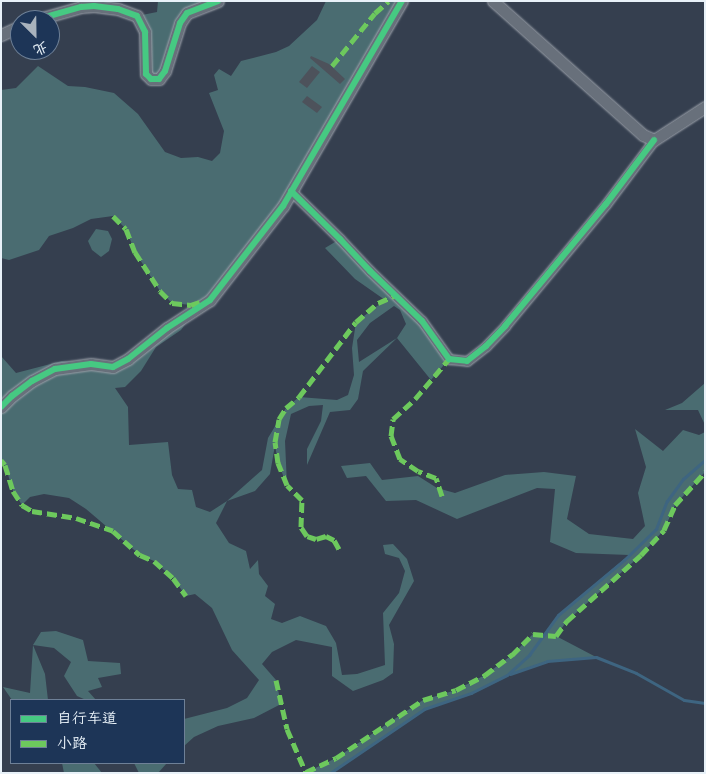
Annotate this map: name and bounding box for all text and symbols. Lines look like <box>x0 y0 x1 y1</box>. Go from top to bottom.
north arrow <box>10 10 60 60</box>
text: 北 <box>31 37 50 59</box>
legend <box>10 699 185 764</box>
text: 自行车道 <box>57 709 117 729</box>
text: 小路 <box>57 734 87 754</box>

